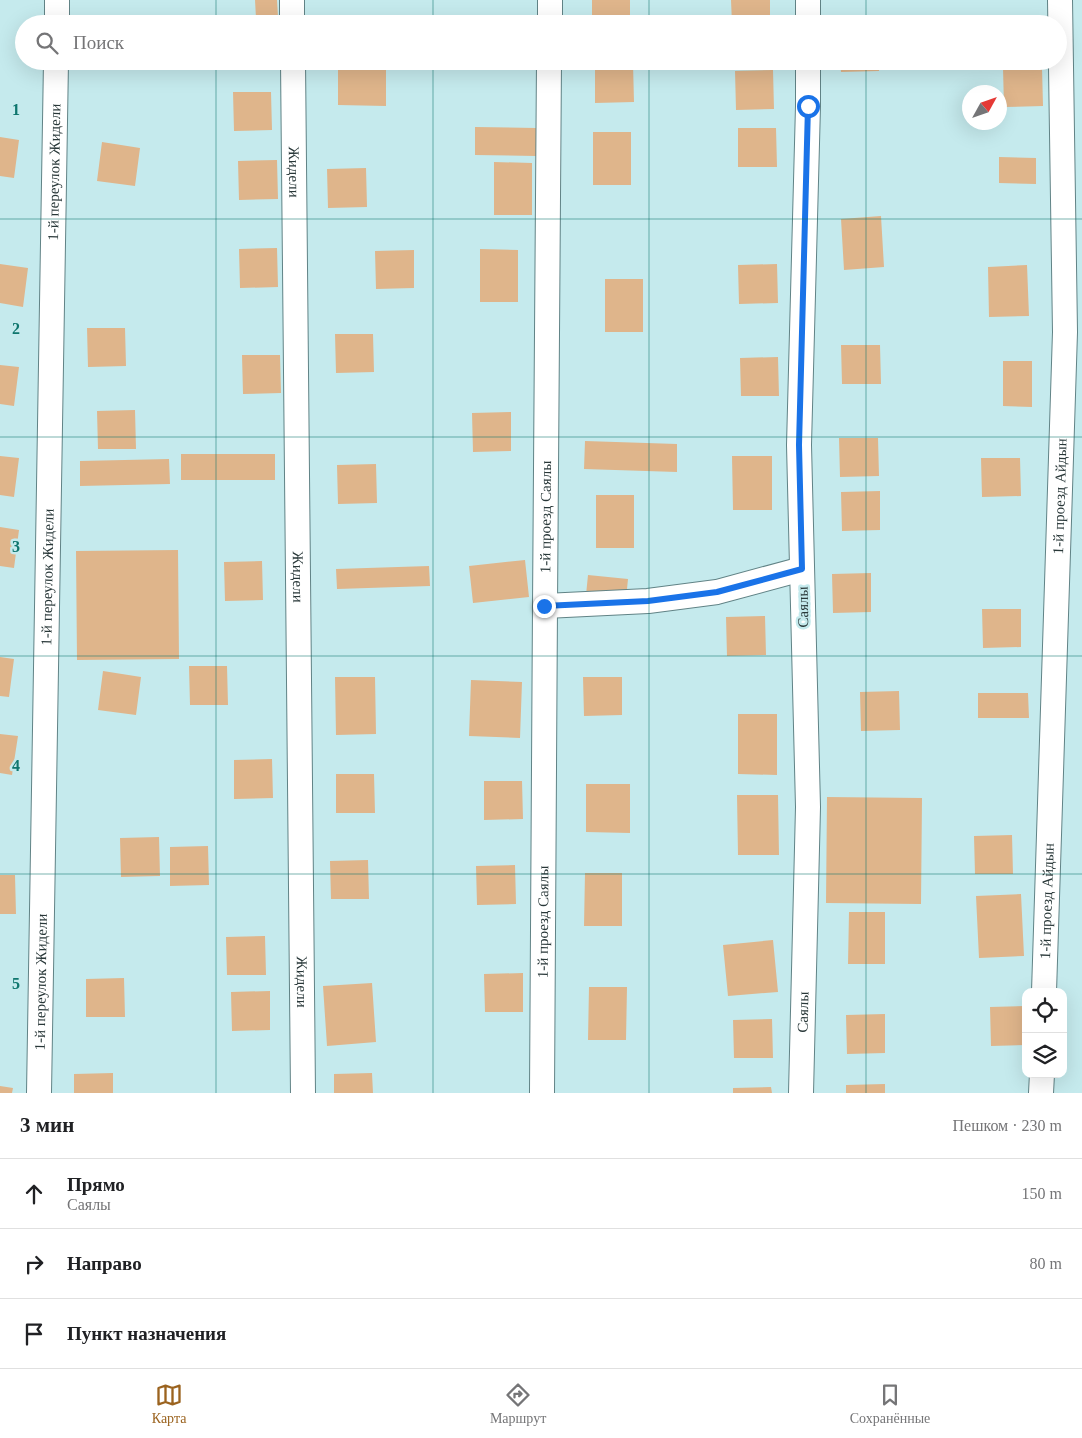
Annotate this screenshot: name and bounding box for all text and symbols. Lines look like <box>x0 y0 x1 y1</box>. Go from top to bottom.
search box <box>15 15 1067 70</box>
icon: search <box>33 29 61 57</box>
text: Поиск <box>73 32 124 53</box>
north arrow <box>962 85 1007 130</box>
route start <box>797 95 820 118</box>
text: 1 <box>12 101 20 118</box>
street label: 1-й переулок Жидели <box>45 104 63 241</box>
street label: Жидели <box>286 146 302 198</box>
text: 2 <box>12 320 20 337</box>
street label: 1-й проезд Айдын <box>1050 438 1070 554</box>
street label: 1-й проезд Саялы <box>537 461 554 573</box>
street label: 1-й переулок Жидели <box>38 508 57 646</box>
text: 3 <box>12 538 20 555</box>
street label: Жидели <box>290 551 306 603</box>
street label: Саялы <box>795 586 811 628</box>
route end <box>533 595 556 618</box>
text: 4 <box>12 757 20 774</box>
street label: 1-й проезд Айдын <box>1037 843 1057 959</box>
street label: 1-й проезд Саялы <box>535 866 551 978</box>
street label: 1-й переулок Жидели <box>32 913 50 1051</box>
street label: Жидели <box>294 956 310 1008</box>
text: 5 <box>12 975 20 992</box>
map controls <box>1022 988 1067 1078</box>
button: locate <box>1022 988 1067 1033</box>
street label: Саялы <box>794 991 811 1033</box>
button: layers <box>1022 1033 1067 1078</box>
text: 3 мин <box>20 1113 74 1137</box>
text: Пешком · 230 m <box>952 1117 1062 1134</box>
text: Прямо <box>67 1174 125 1195</box>
icon: ahead <box>20 1180 48 1208</box>
text: 150 m <box>1022 1185 1062 1202</box>
text: Саялы <box>67 1196 111 1213</box>
icon: right <box>20 1250 48 1278</box>
text: Направо <box>67 1253 142 1274</box>
text: 80 m <box>1030 1255 1062 1272</box>
icon: arrive <box>20 1320 48 1348</box>
text: Пункт назначения <box>67 1323 226 1344</box>
tab: Карта <box>152 1381 186 1427</box>
tab: Маршрут <box>490 1381 546 1427</box>
tab: Сохранённые <box>850 1381 930 1427</box>

